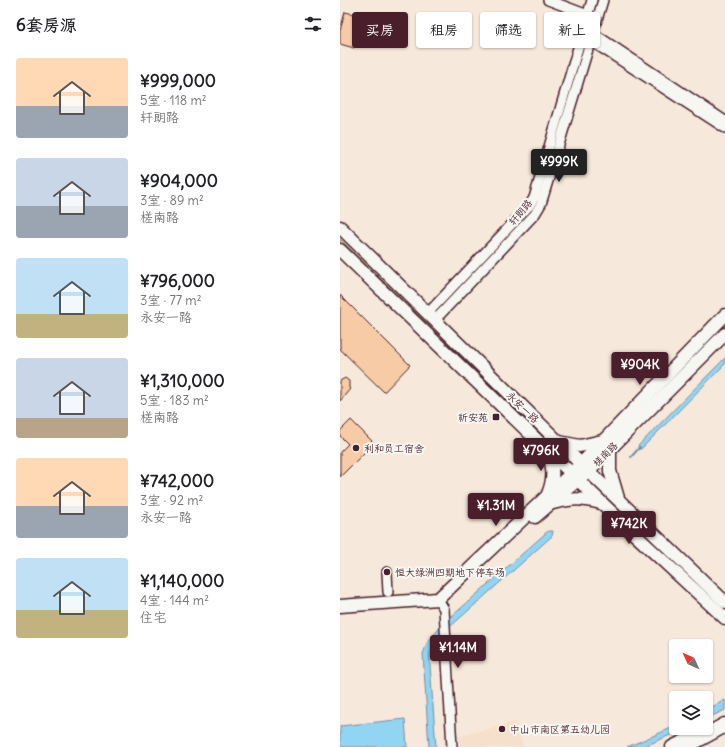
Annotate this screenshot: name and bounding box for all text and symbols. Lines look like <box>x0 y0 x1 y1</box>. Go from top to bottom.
chip: 买房 <box>352 12 408 48</box>
chip: 租房 <box>416 12 472 48</box>
chip: 筛选 <box>480 12 536 48</box>
chip: 新上 <box>544 12 600 48</box>
icon: filters <box>302 13 324 35</box>
text: 6套房源 <box>16 14 77 36</box>
text: ¥999,000 <box>140 70 216 92</box>
icon: home <box>48 74 96 122</box>
text: 5室 · 118 m² <box>140 92 207 109</box>
text: 轩朗路 <box>140 109 179 126</box>
pin: ¥999K <box>531 149 587 183</box>
text: ¥999K <box>540 153 578 170</box>
text: ¥904,000 <box>140 170 218 192</box>
icon: home <box>48 174 96 222</box>
text: 3室 · 89 m² <box>140 192 204 209</box>
street label: 轩朗路 <box>506 197 535 228</box>
text: 槎南路 <box>140 209 179 226</box>
text: ¥796,000 <box>140 270 215 292</box>
icon: home <box>48 274 96 322</box>
text: 3室 · 77 m² <box>140 292 202 309</box>
text: 永安一路 <box>140 309 192 326</box>
pin: ¥904K <box>612 352 668 386</box>
text: ¥904K <box>620 356 660 373</box>
text: ¥1,310,000 <box>140 370 225 392</box>
icon: home <box>48 374 96 422</box>
street label: 永安一路 <box>504 389 542 426</box>
text: 5室 · 183 m² <box>140 392 209 409</box>
text: 槎南路 <box>140 409 179 426</box>
place label: 祈安苑 <box>458 411 488 424</box>
marker: 祈安苑 <box>491 412 501 422</box>
pin: ¥796K <box>513 438 569 472</box>
street label: 槎南路 <box>590 439 621 470</box>
place label: 利和员工宿舍 <box>364 442 424 455</box>
text: ¥796K <box>523 442 560 459</box>
marker: 利和员工宿舍 <box>351 443 361 453</box>
text: ¥742,000 <box>140 470 214 492</box>
icon: home <box>48 474 96 522</box>
text: 3室 · 92 m² <box>140 492 203 509</box>
pin: ¥1.31M <box>463 493 529 527</box>
text: ¥1.31M <box>477 497 515 514</box>
text: 永安一路 <box>140 509 192 526</box>
pin: ¥742K <box>601 511 657 545</box>
text: ¥742K <box>611 515 647 532</box>
place label: 恒大绿洲四期地下停车场 <box>395 566 505 579</box>
marker: 恒大绿洲四期地下停车场 <box>382 567 392 577</box>
text: ¥1,140,000 <box>140 570 224 592</box>
icon: home <box>48 574 96 622</box>
text: 4室 · 144 m² <box>140 592 209 609</box>
text: 住宅 <box>140 609 166 626</box>
pin: ¥1.14M <box>425 635 491 669</box>
text: ¥1.14M <box>439 639 477 656</box>
north arrow <box>669 639 713 683</box>
map controls <box>669 639 713 735</box>
button: layers <box>669 691 713 735</box>
place label: 中山市南区第五幼儿园 <box>510 723 610 736</box>
marker: 中山市南区第五幼儿园 <box>497 724 507 734</box>

